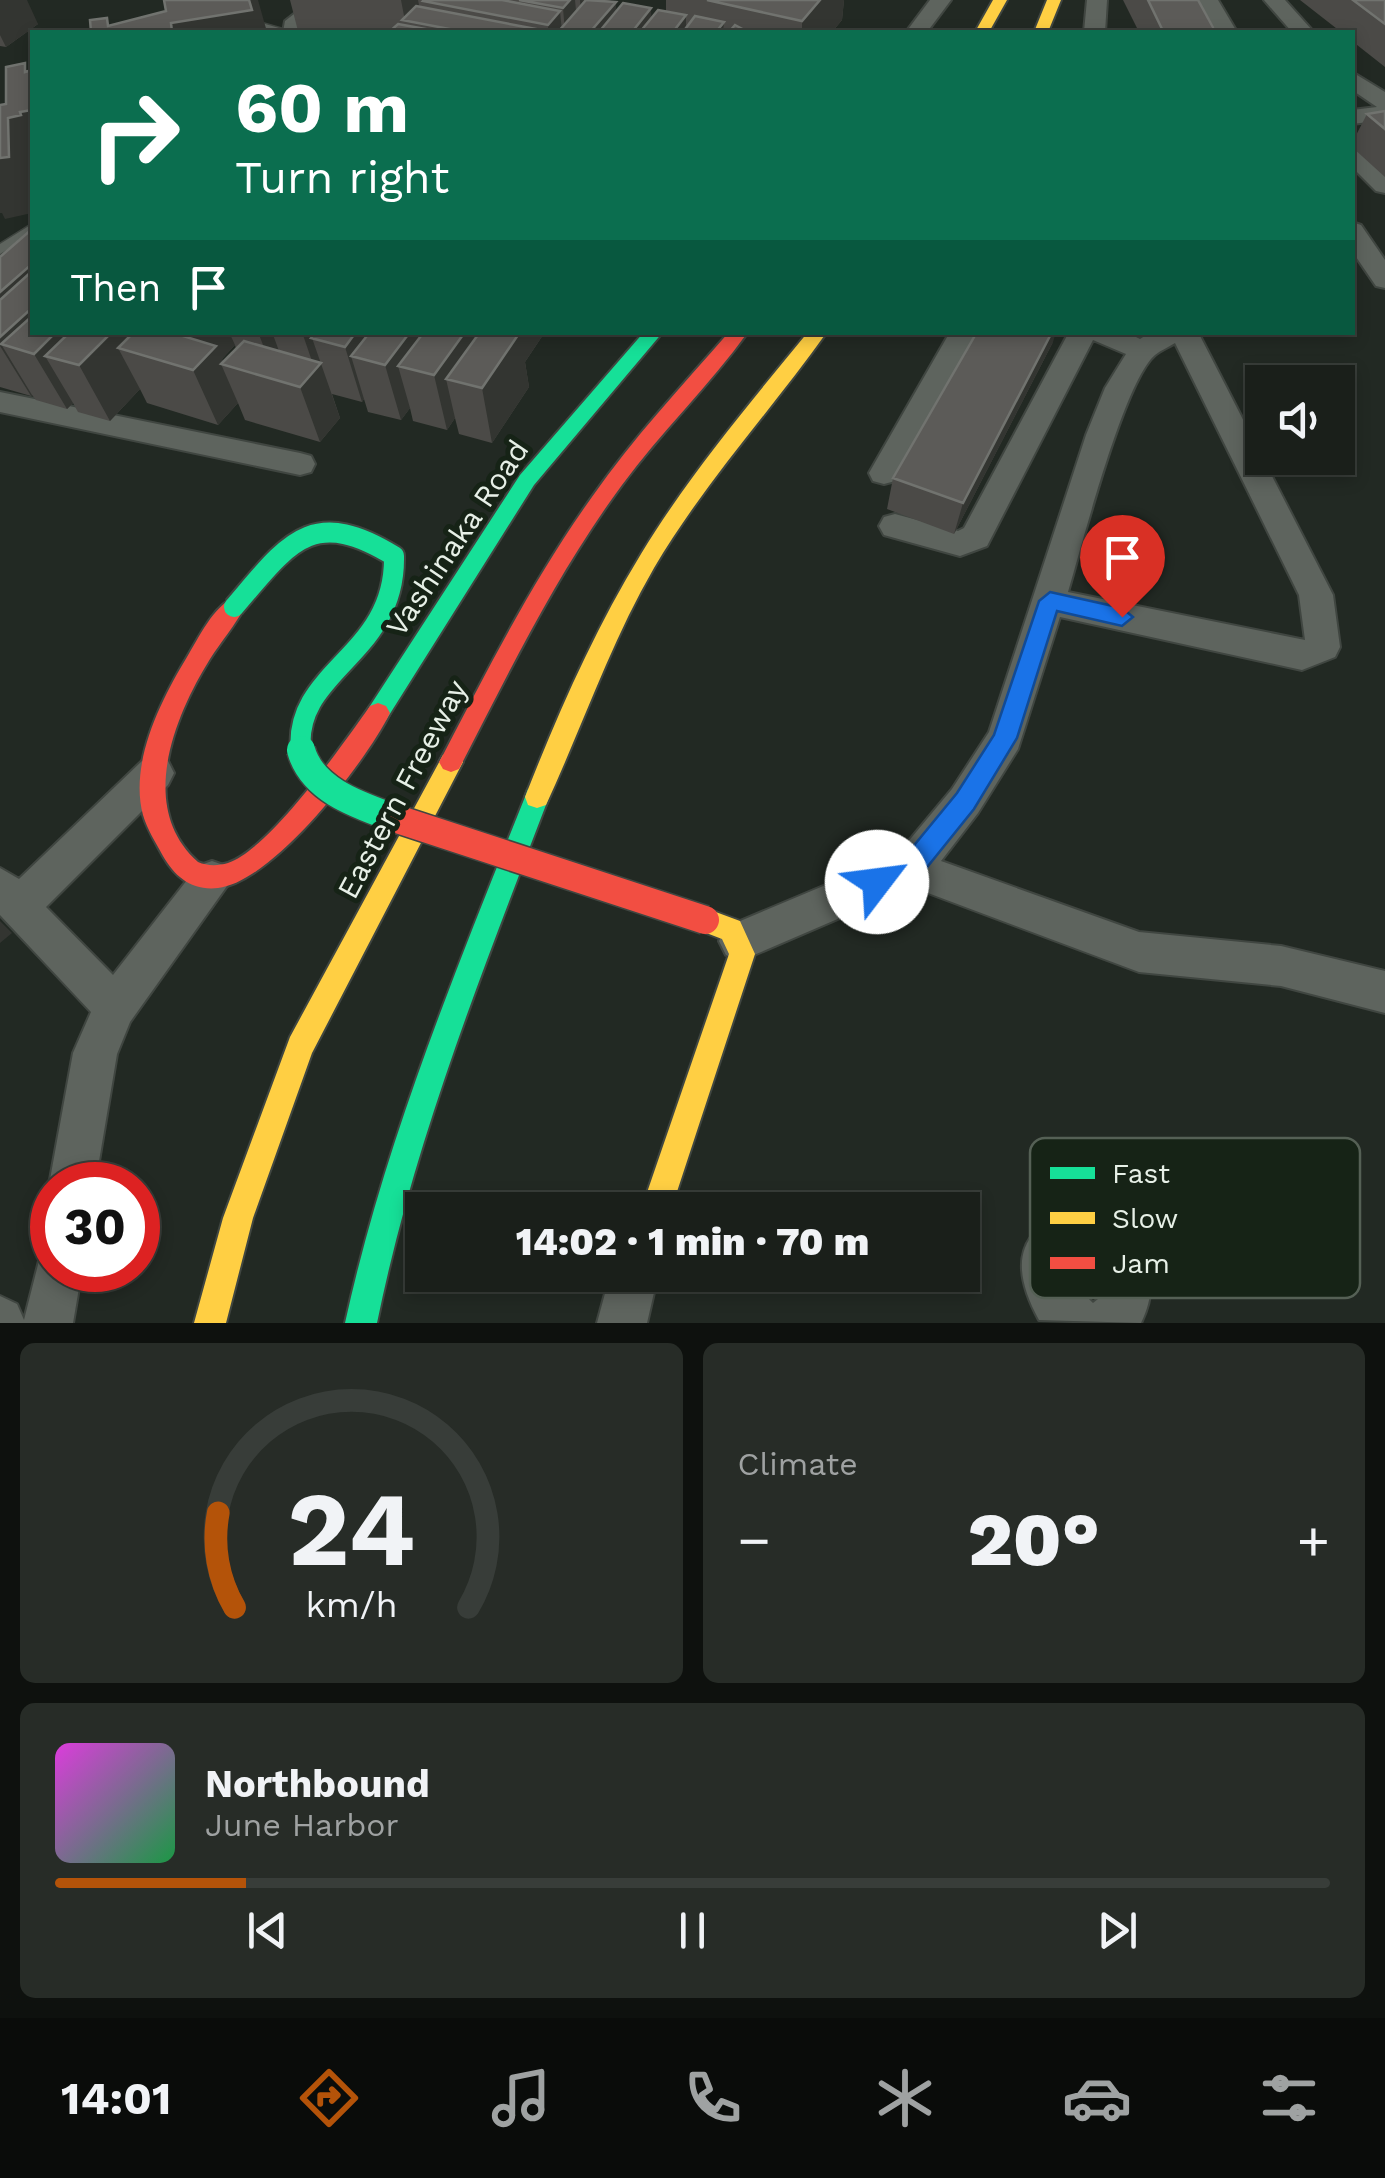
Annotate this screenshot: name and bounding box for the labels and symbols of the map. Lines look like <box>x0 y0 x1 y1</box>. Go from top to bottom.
street label: Vashinaka Road <box>378 433 536 643</box>
pin <box>1080 515 1165 618</box>
street label: Eastern Freeway <box>330 673 475 904</box>
position arrow <box>825 830 929 934</box>
legend <box>1030 1138 1360 1298</box>
text: Fast <box>1112 1157 1170 1190</box>
speed limit sign: 30 <box>30 1162 160 1292</box>
text: Slow <box>1112 1202 1178 1235</box>
text: Jam <box>1112 1247 1170 1280</box>

